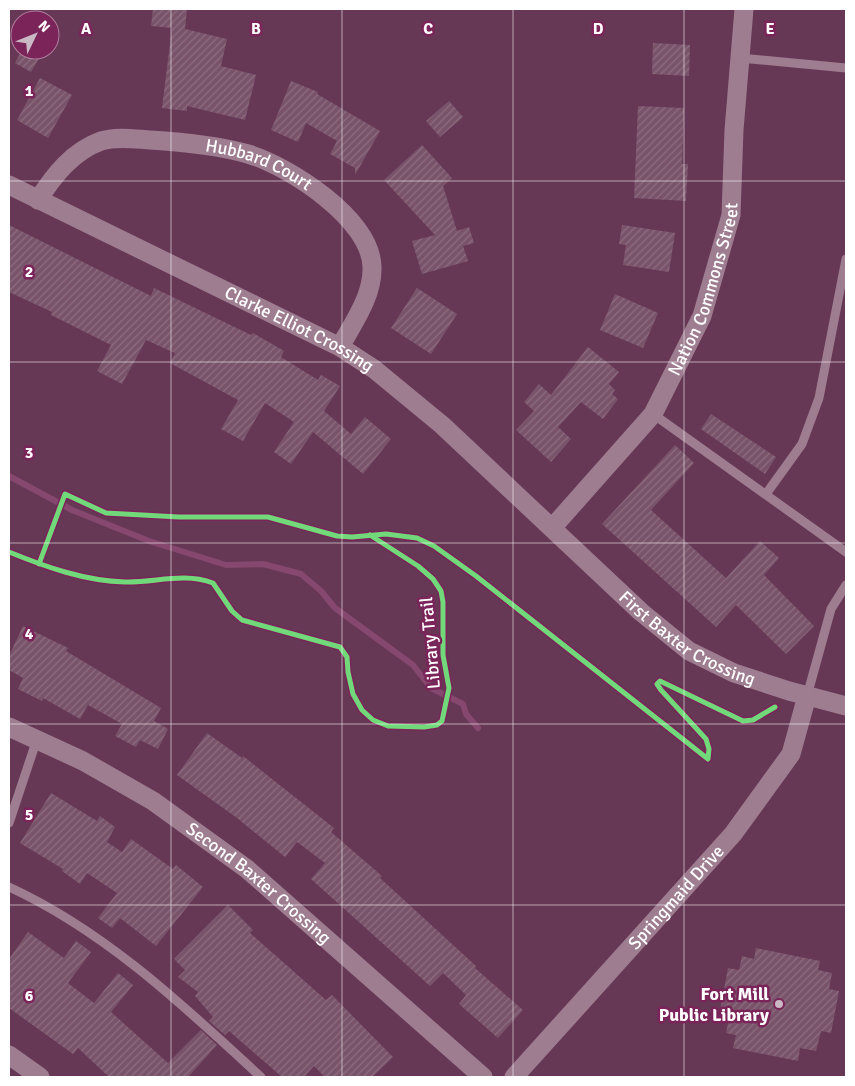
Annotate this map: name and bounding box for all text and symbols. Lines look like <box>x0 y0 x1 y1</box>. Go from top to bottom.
north arrow <box>10 10 60 60</box>
text: N <box>35 17 54 36</box>
text: A <box>81 19 92 39</box>
text: B <box>251 19 261 39</box>
text: C <box>423 19 433 39</box>
text: D <box>593 19 604 39</box>
text: E <box>765 19 775 39</box>
text: 1 <box>25 81 34 101</box>
street label: Hubbard Court <box>204 134 317 195</box>
street label: Nation Commons Street <box>663 202 742 379</box>
text: 2 <box>25 262 33 282</box>
street label: Clarke Elliot Crossing <box>221 281 378 377</box>
text: 3 <box>25 443 33 463</box>
street label: First Baxter Crossing <box>614 586 758 690</box>
street label: Library Trail <box>415 596 445 690</box>
text: 4 <box>25 624 34 644</box>
text: 5 <box>25 805 33 825</box>
street label: Second Baxter Crossing <box>182 818 336 949</box>
street label: Springmaid Drive <box>623 840 729 954</box>
place label: Fort Mill Public Library <box>659 983 769 1026</box>
text: 6 <box>25 986 34 1006</box>
marker: Fort Mill Public Library <box>773 998 785 1010</box>

